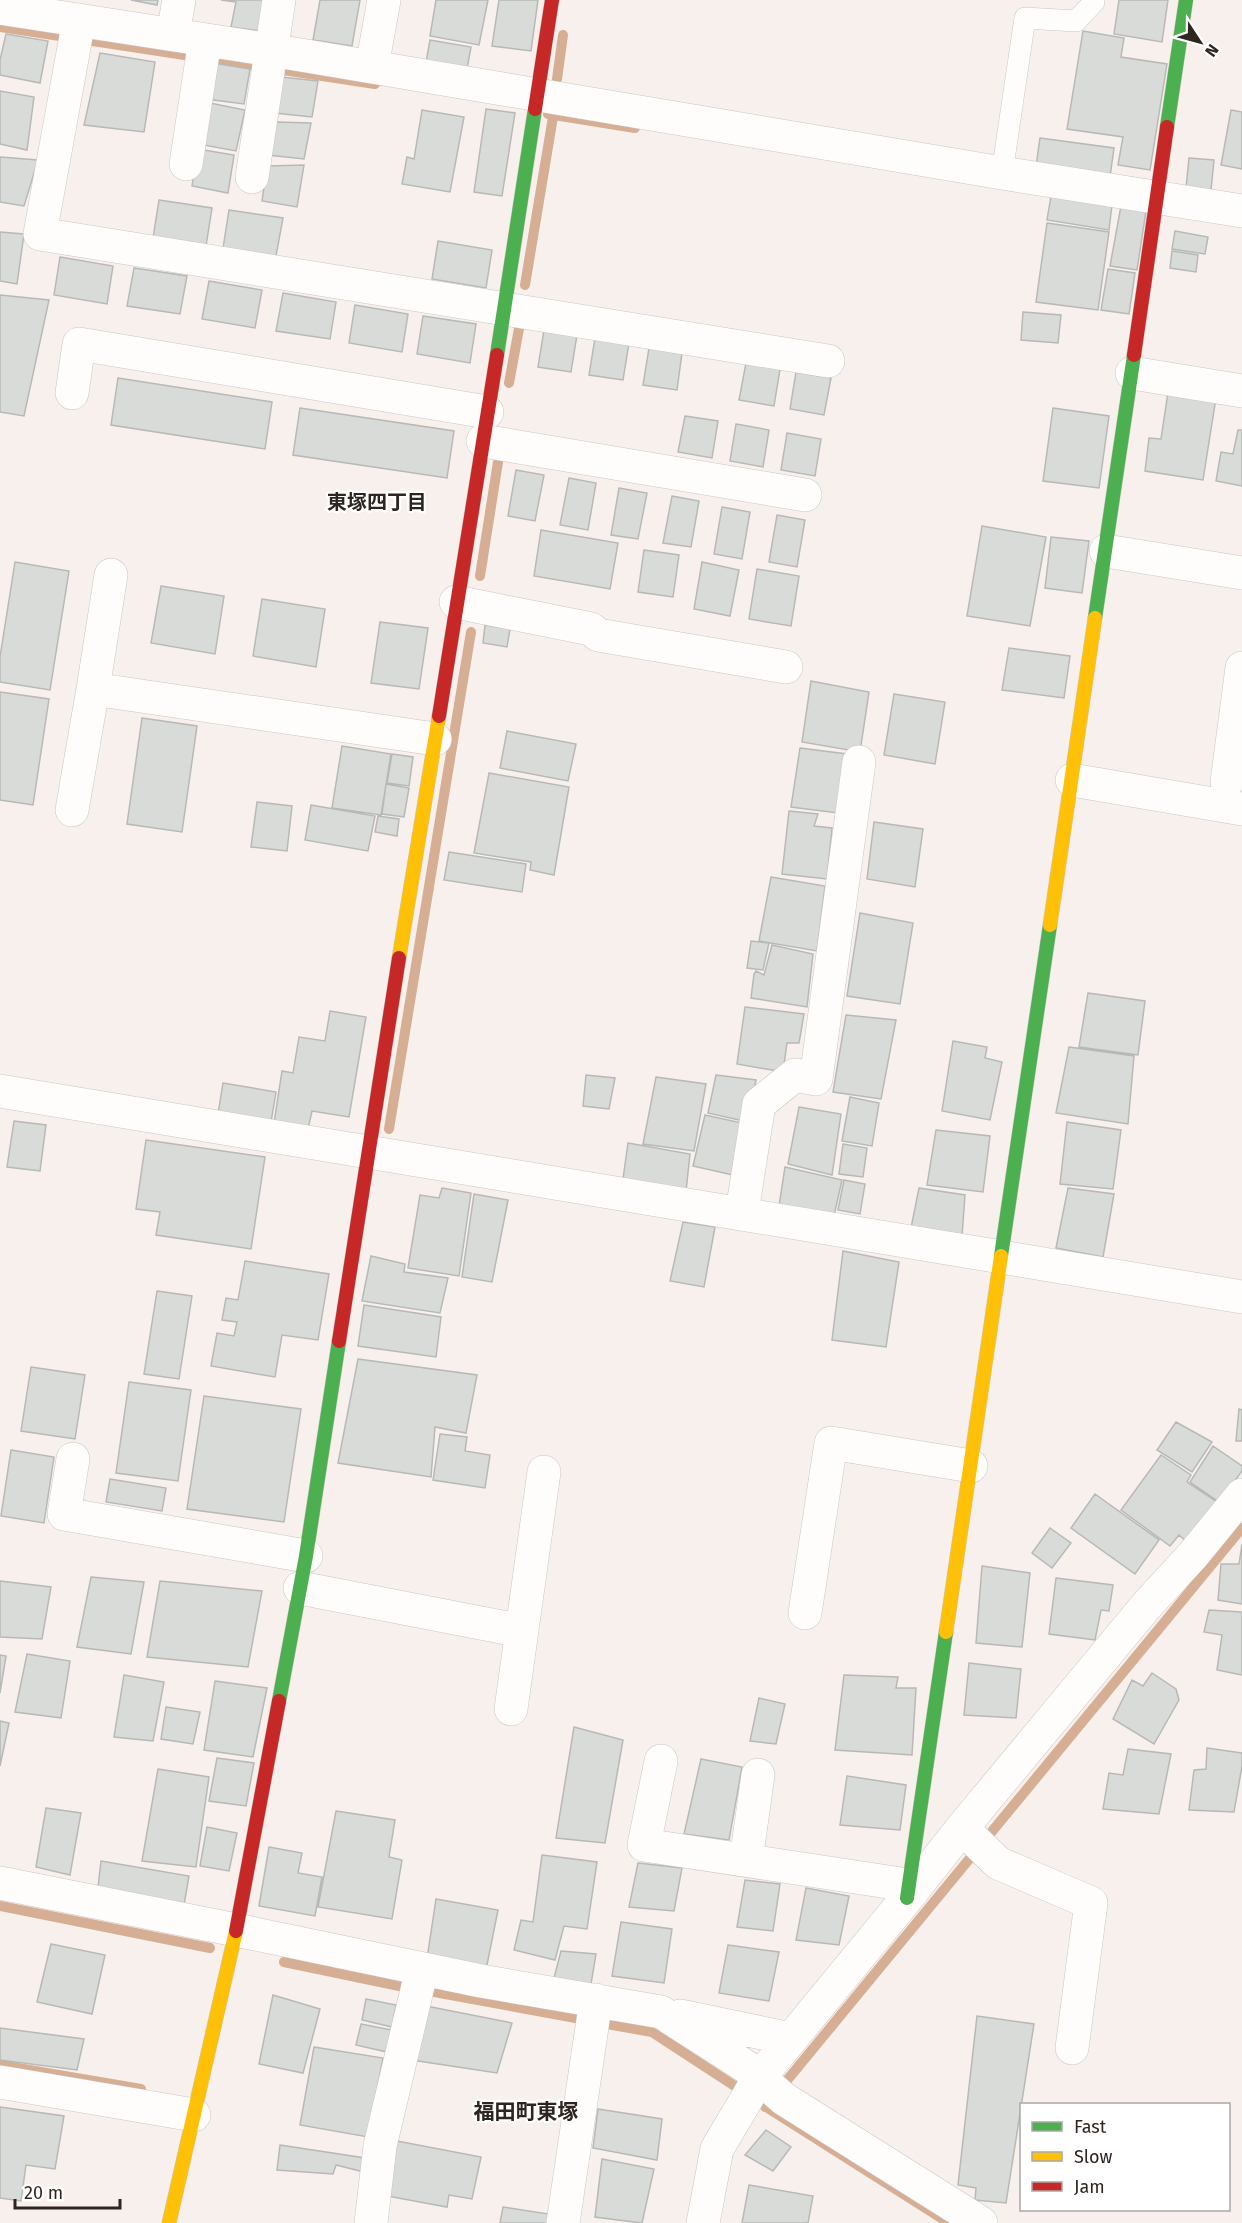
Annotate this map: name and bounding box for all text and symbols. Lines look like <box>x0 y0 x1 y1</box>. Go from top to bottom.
north arrow <box>1170 12 1230 72</box>
text: N <box>1201 41 1223 60</box>
district label: 東塚四丁目 <box>327 490 427 514</box>
district label: 福田町東塚 <box>474 2099 579 2125</box>
legend <box>1020 2103 1230 2211</box>
text: Fast <box>1074 2116 1107 2138</box>
text: Slow <box>1074 2146 1113 2168</box>
scale bar <box>15 2172 120 2210</box>
text: Jam <box>1074 2176 1105 2198</box>
text: 20 m <box>24 2182 63 2204</box>

